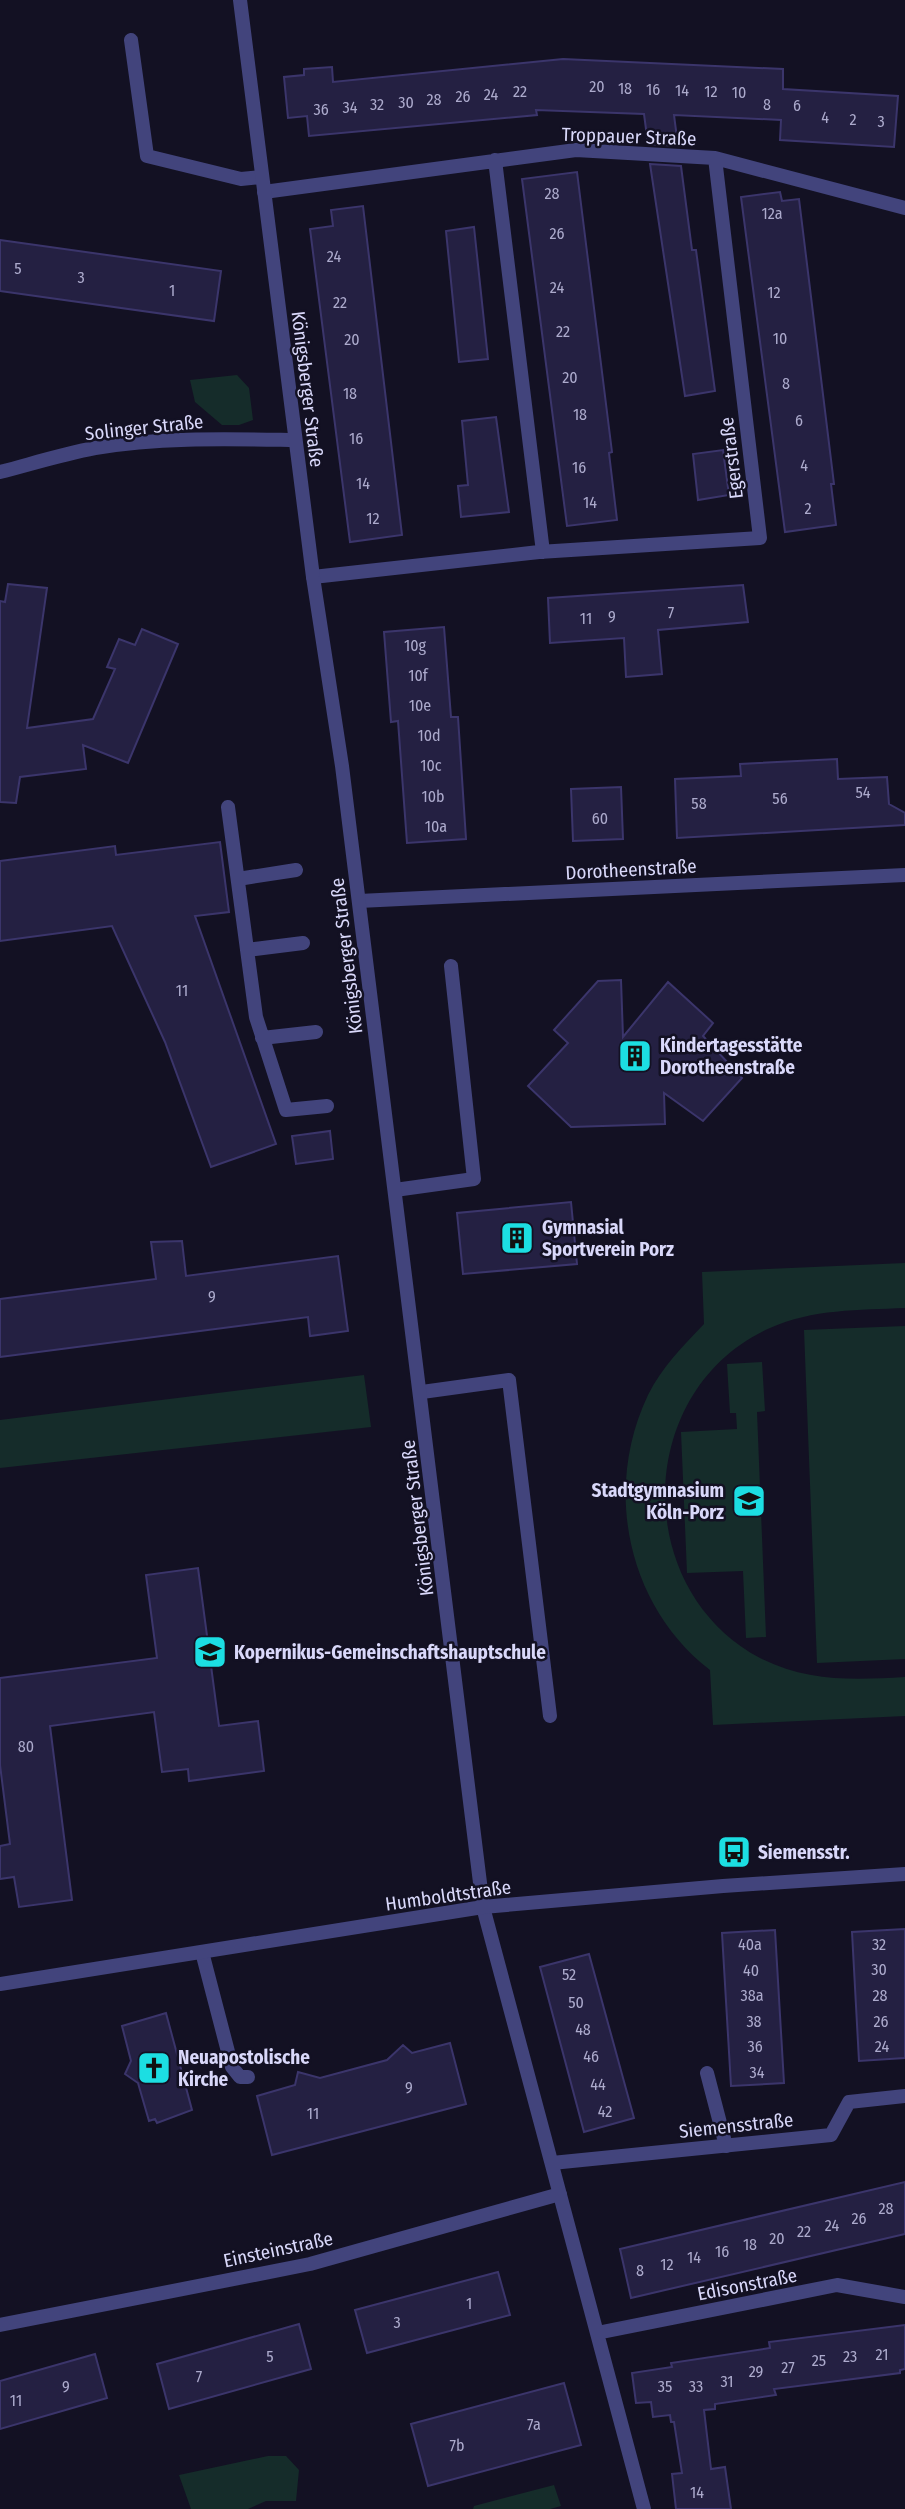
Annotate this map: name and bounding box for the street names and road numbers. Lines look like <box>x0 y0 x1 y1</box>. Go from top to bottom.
street label: Troppauer Straße <box>561 123 697 150</box>
street label: Königsberger Straße <box>287 310 328 468</box>
street label: Solinger Straße <box>84 410 204 445</box>
street label: Egerstraße <box>715 416 748 500</box>
street label: Dorotheenstraße <box>565 855 697 884</box>
street label: Königsberger Straße <box>326 877 367 1035</box>
street label: Königsberger Straße <box>397 1439 438 1597</box>
street label: Humboldtstraße <box>384 1875 512 1916</box>
street label: Siemensstraße <box>678 2108 794 2143</box>
street label: Einsteinstraße <box>221 2227 335 2272</box>
street label: Edisonstraße <box>695 2264 799 2305</box>

